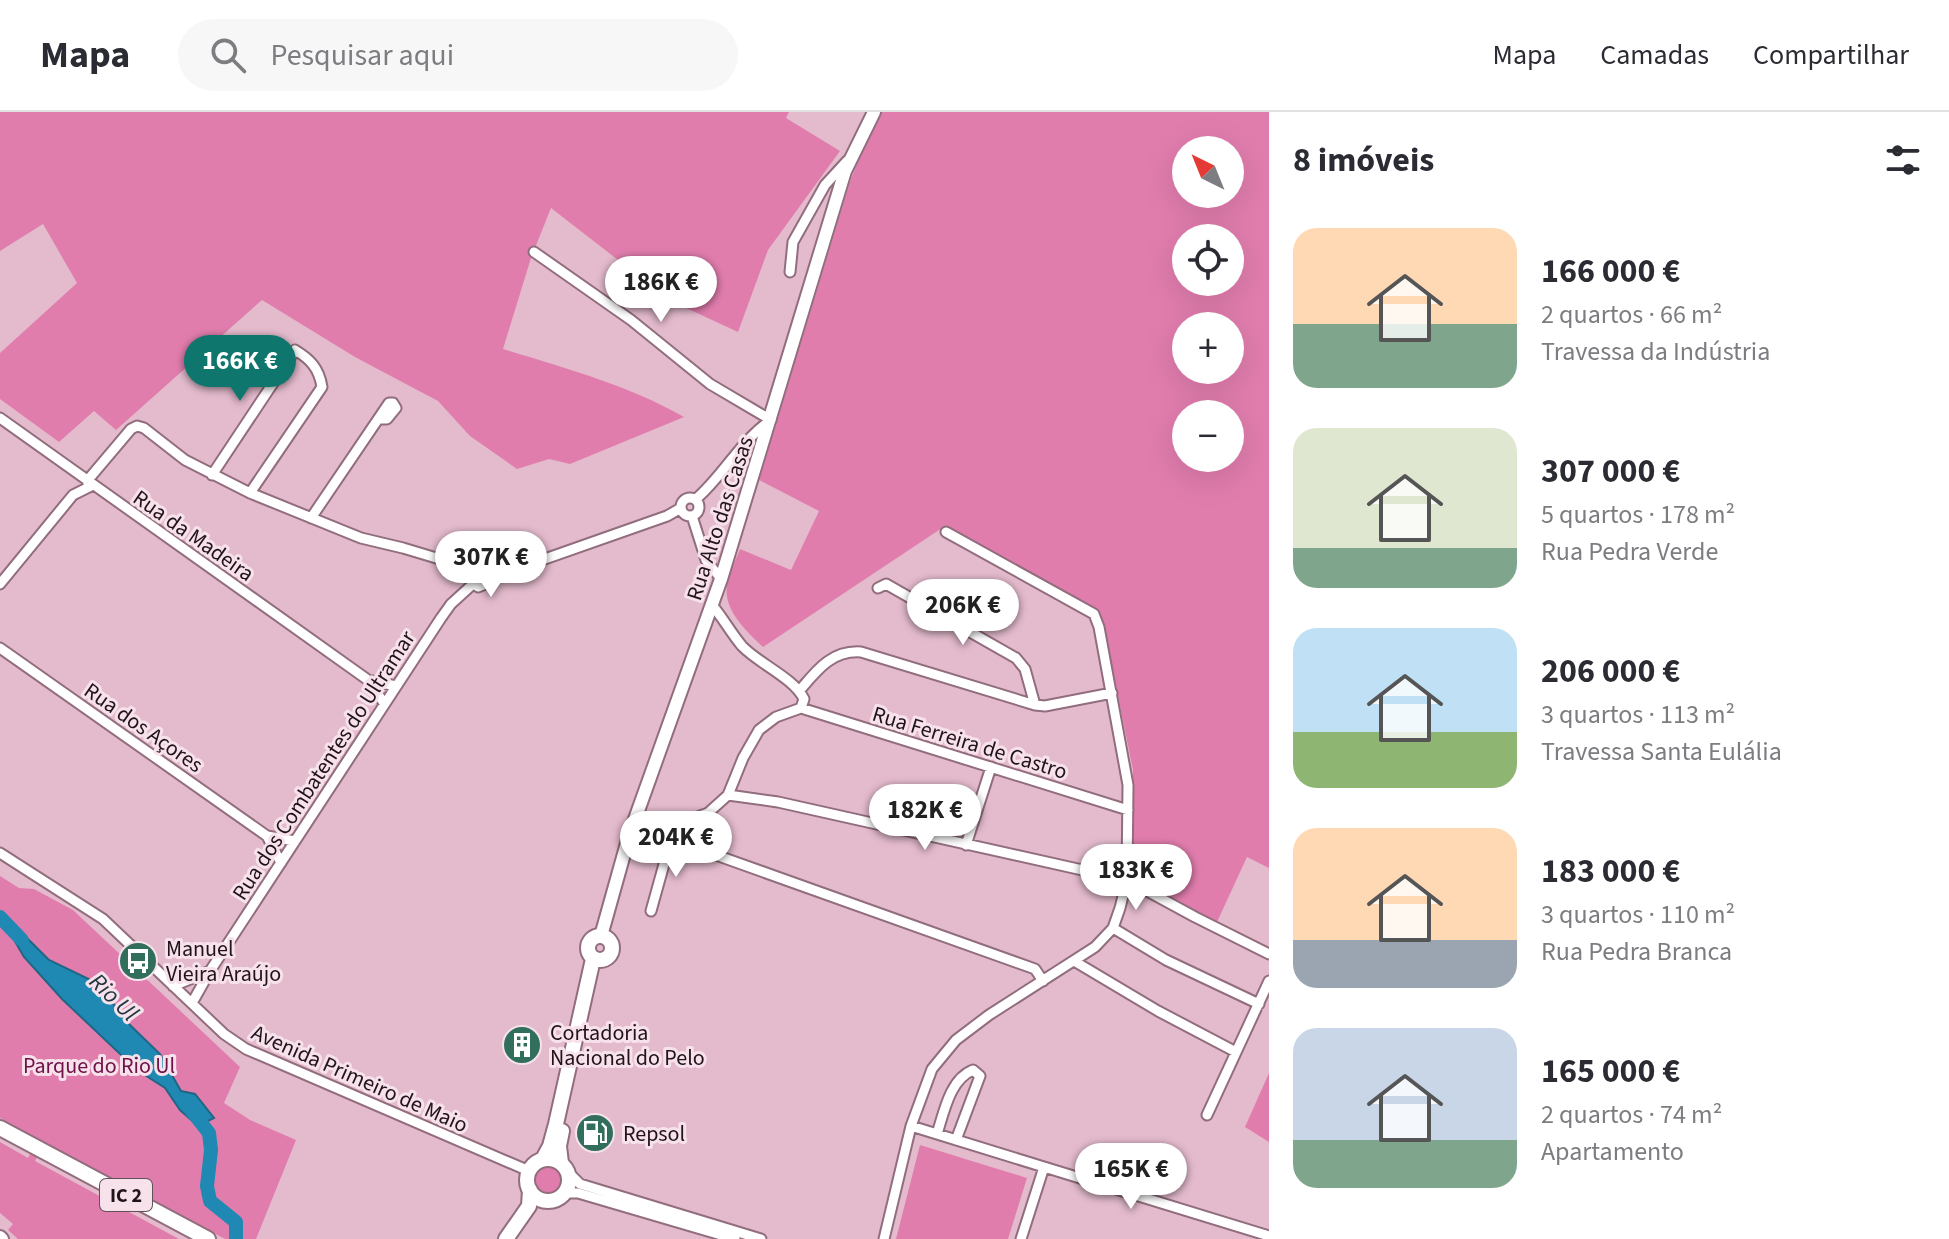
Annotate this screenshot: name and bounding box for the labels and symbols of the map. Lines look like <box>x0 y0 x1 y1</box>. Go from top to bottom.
north arrow <box>1172 136 1244 208</box>
pin: 186K € <box>596 256 726 324</box>
pin: 166K € <box>175 335 305 403</box>
street label: Rua Alto das Casas <box>678 432 762 605</box>
street label: Rua da Madeira <box>126 482 261 590</box>
pin: 307K € <box>426 531 556 599</box>
pin: 206K € <box>898 579 1028 647</box>
street label: Rua dos Combatentes do Ultramar <box>224 624 423 907</box>
street label: Rua dos Açores <box>77 675 209 781</box>
street label: Rua Ferreira de Castro <box>868 698 1071 788</box>
pin: 182K € <box>860 784 990 852</box>
pin: 204K € <box>611 811 741 879</box>
pin: 183K € <box>1071 844 1201 912</box>
place label: Manuel Vieira Araújo <box>166 933 281 990</box>
bus stop icon: Manuel Vieira Araújo <box>117 940 159 982</box>
water label: Rio Ul <box>81 965 146 1030</box>
street label: Avenida Primeiro de Maio <box>246 1017 473 1141</box>
place label: Cortadoria Nacional do Pelo <box>550 1017 705 1074</box>
building icon: Cortadoria Nacional do Pelo <box>501 1024 543 1066</box>
park label: Parque do Rio Ul <box>23 1050 175 1082</box>
fuel station icon: Repsol <box>574 1112 616 1154</box>
place label: Repsol <box>623 1118 685 1150</box>
pin: 165K € <box>1066 1143 1196 1211</box>
road number: IC 2 <box>100 1179 152 1211</box>

